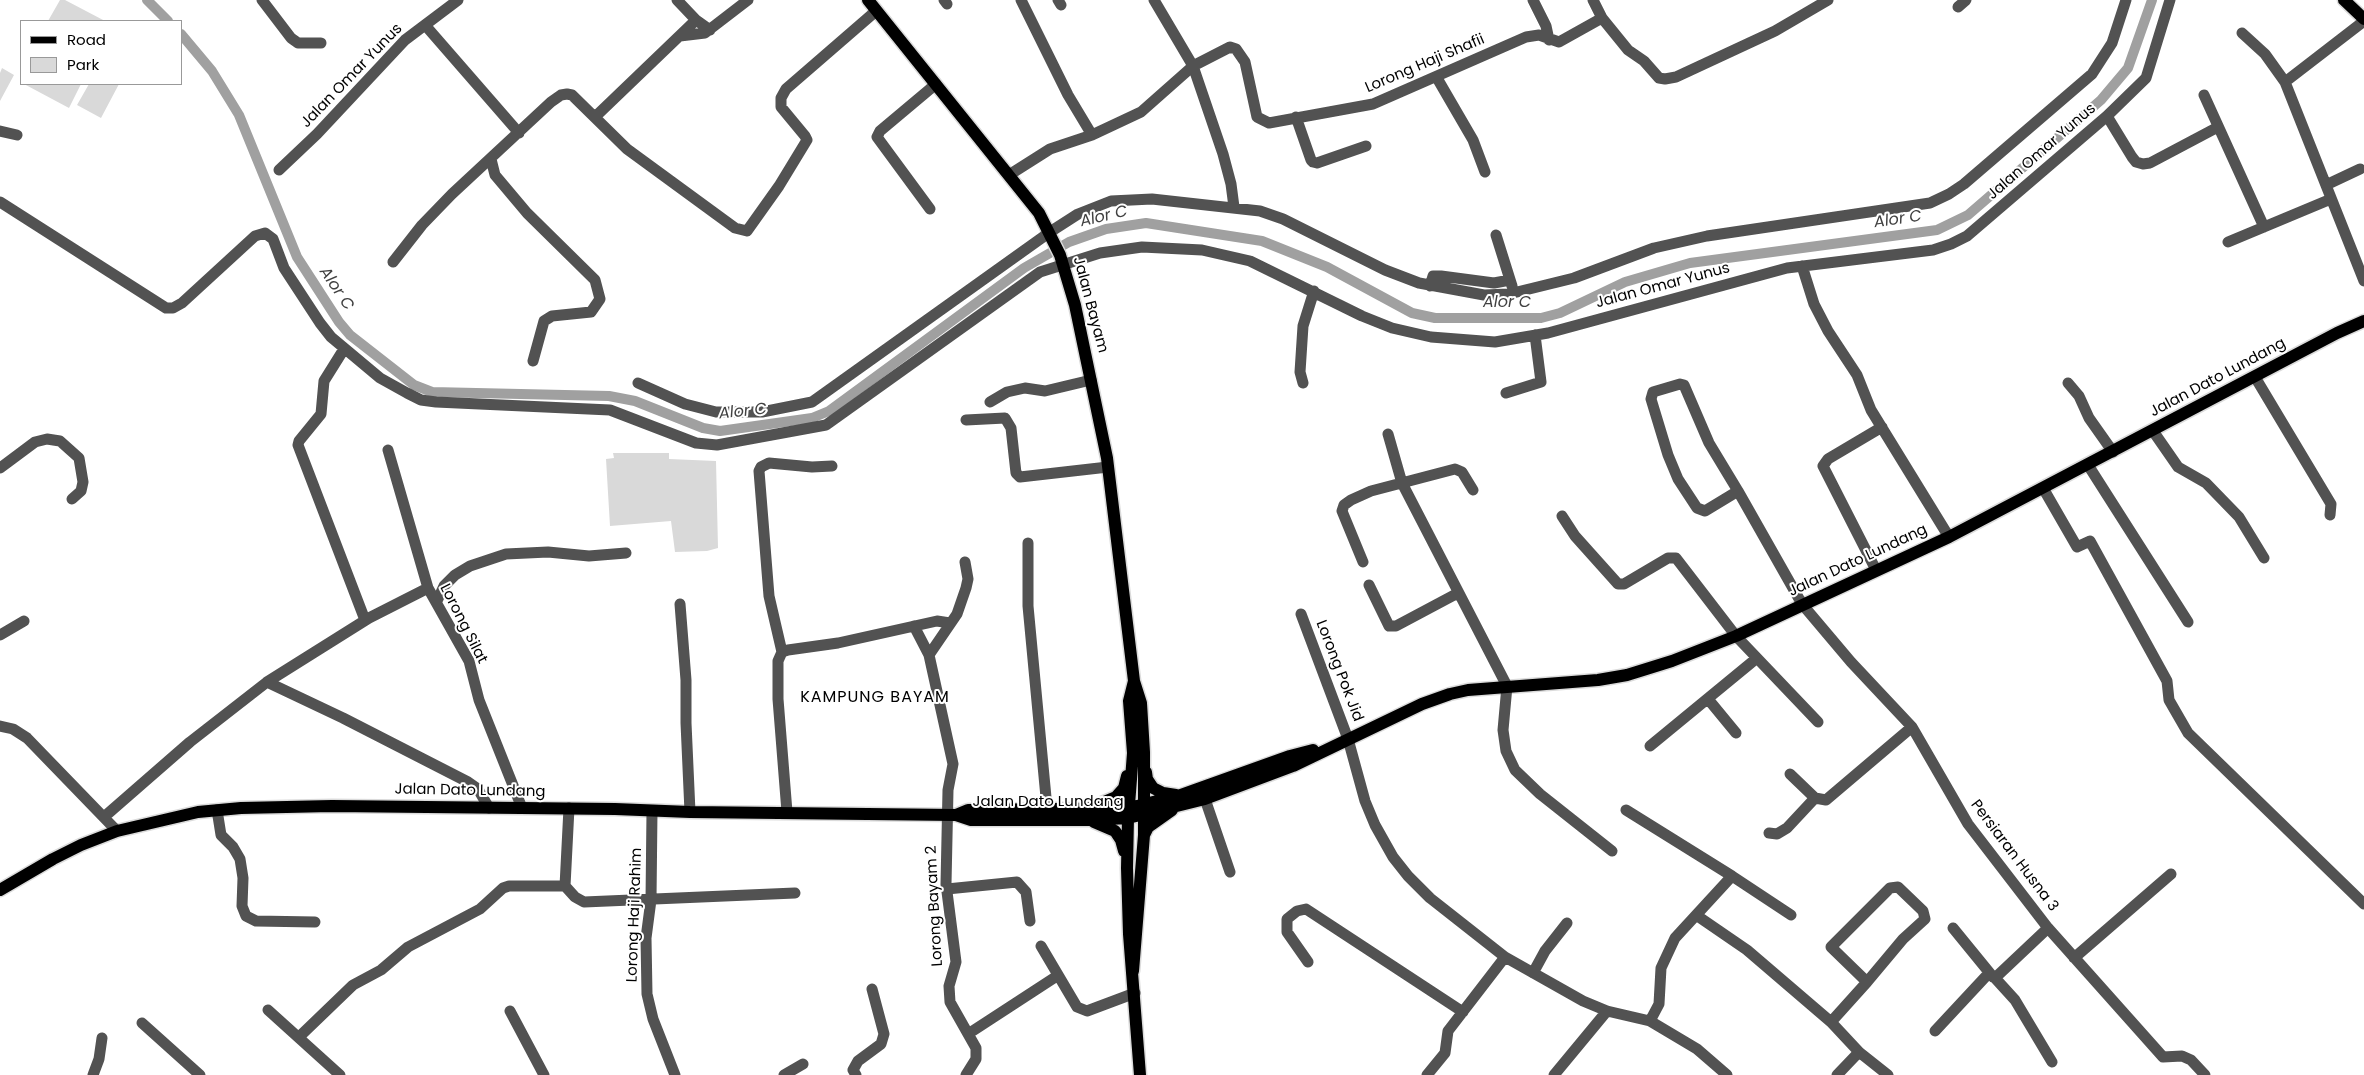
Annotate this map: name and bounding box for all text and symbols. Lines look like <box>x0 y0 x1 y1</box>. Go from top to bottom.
legend <box>20 20 182 85</box>
street label: Jalan Omar Yunus <box>298 20 406 132</box>
text: Road <box>67 29 106 50</box>
street label: Lorong Haji Shafii <box>1363 31 1487 97</box>
text: Park <box>67 54 99 75</box>
street label: Jalan Omar Yunus <box>1984 100 2100 204</box>
water label: Alor C <box>1078 202 1130 232</box>
water label: Alor C <box>1873 207 1923 233</box>
street label: Jalan Bayam <box>1069 255 1111 355</box>
street label: Jalan Omar Yunus <box>1594 259 1732 313</box>
water label: Alor C <box>315 264 357 314</box>
water label: Alor C <box>1483 293 1531 313</box>
street label: Jalan Dato Lundang <box>2147 335 2289 421</box>
water label: Alor C <box>718 400 768 424</box>
street label: Jalan Dato Lundang <box>1786 521 1930 601</box>
street label: Lorong Silat <box>435 581 491 667</box>
street label: Lorong Pok Jid <box>1311 618 1367 724</box>
district label: KAMPUNG BAYAM <box>799 688 951 708</box>
street label: Jalan Dato Lundang <box>394 781 546 801</box>
street label: Jalan Dato Lundang <box>972 793 1124 811</box>
street label: Persiaran Husna 3 <box>1966 797 2062 915</box>
street label: Lorong Bayam 2 <box>923 845 947 967</box>
street label: Lorong Haji Rahim <box>624 847 646 983</box>

